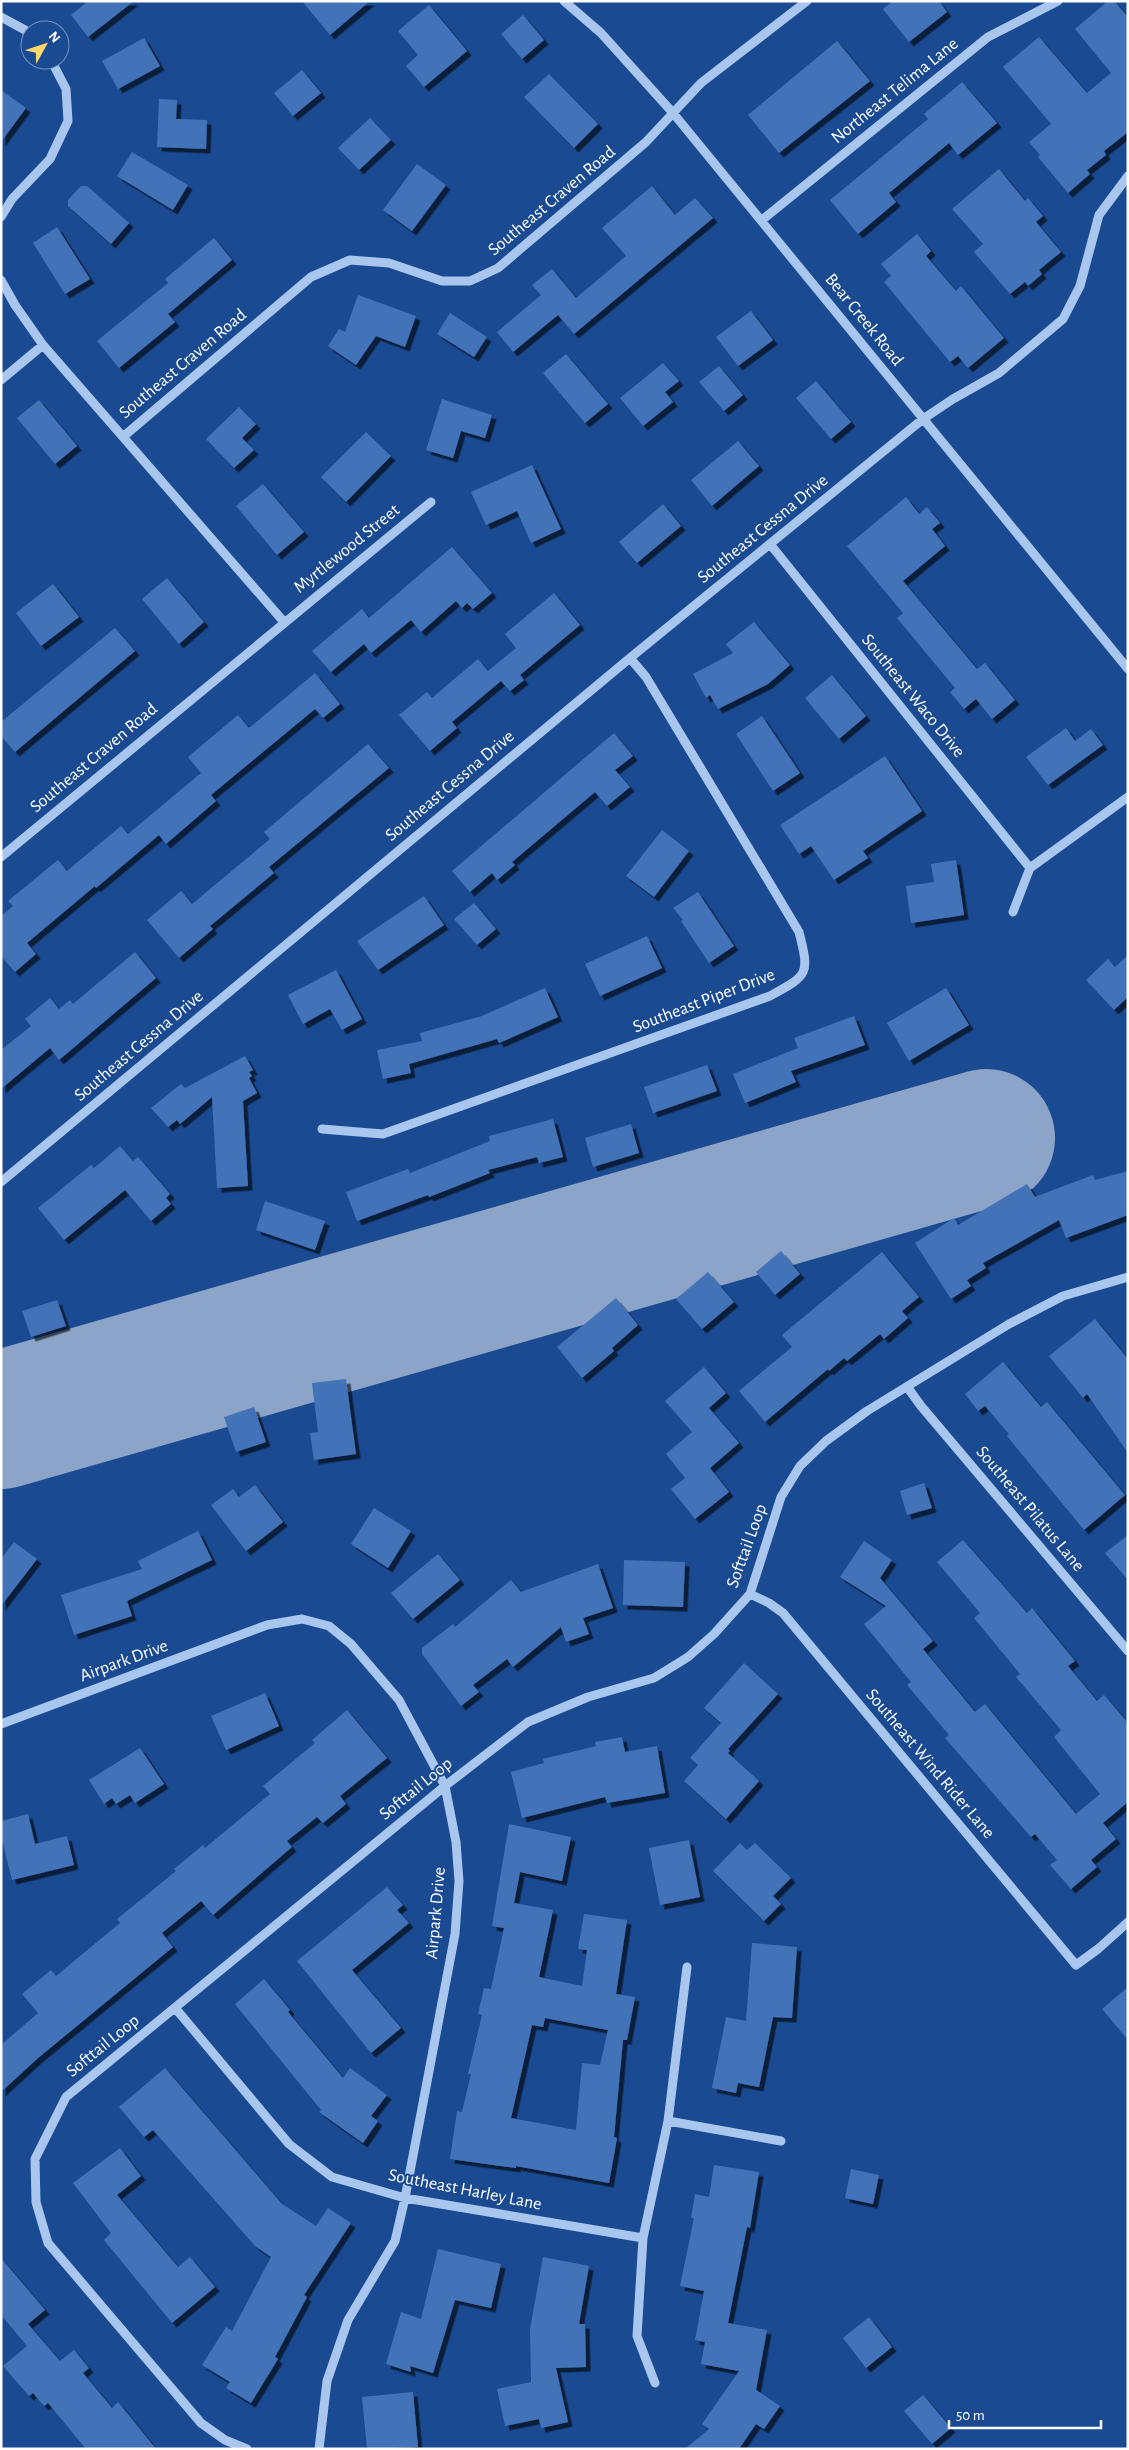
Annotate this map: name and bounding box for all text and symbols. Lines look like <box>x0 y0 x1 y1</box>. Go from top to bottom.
north arrow <box>20 20 70 70</box>
text: N <box>46 29 63 46</box>
street label: Northeast Telima Lane <box>828 35 962 147</box>
street label: Southeast Craven Road <box>485 143 619 259</box>
street label: Bear Creek Road <box>821 270 907 370</box>
street label: Southeast Craven Road <box>116 306 250 422</box>
street label: Southeast Cessna Drive <box>694 471 832 587</box>
street label: Myrtlewood Street <box>291 501 403 597</box>
street label: Southeast Waco Drive <box>858 631 968 761</box>
street label: Southeast Craven Road <box>27 700 161 816</box>
street label: Southeast Cessna Drive <box>382 727 518 845</box>
street label: Southeast Piper Drive <box>630 966 778 1036</box>
street label: Southeast Cessna Drive <box>71 987 207 1105</box>
street label: Southeast Pilatus Lane <box>972 1443 1088 1575</box>
street label: Softtail Loop <box>724 1502 770 1590</box>
street label: Airpark Drive <box>78 1637 170 1685</box>
street label: Southeast Wind Rider Lane <box>862 1686 998 1842</box>
street label: Softtail Loop <box>376 1754 456 1824</box>
street label: Airpark Drive <box>423 1866 449 1960</box>
street label: Softtail Loop <box>63 2011 143 2081</box>
street label: Southeast Harley Lane <box>387 2166 543 2214</box>
scale bar <box>949 2398 1102 2430</box>
text: 50 m <box>956 2408 985 2423</box>

